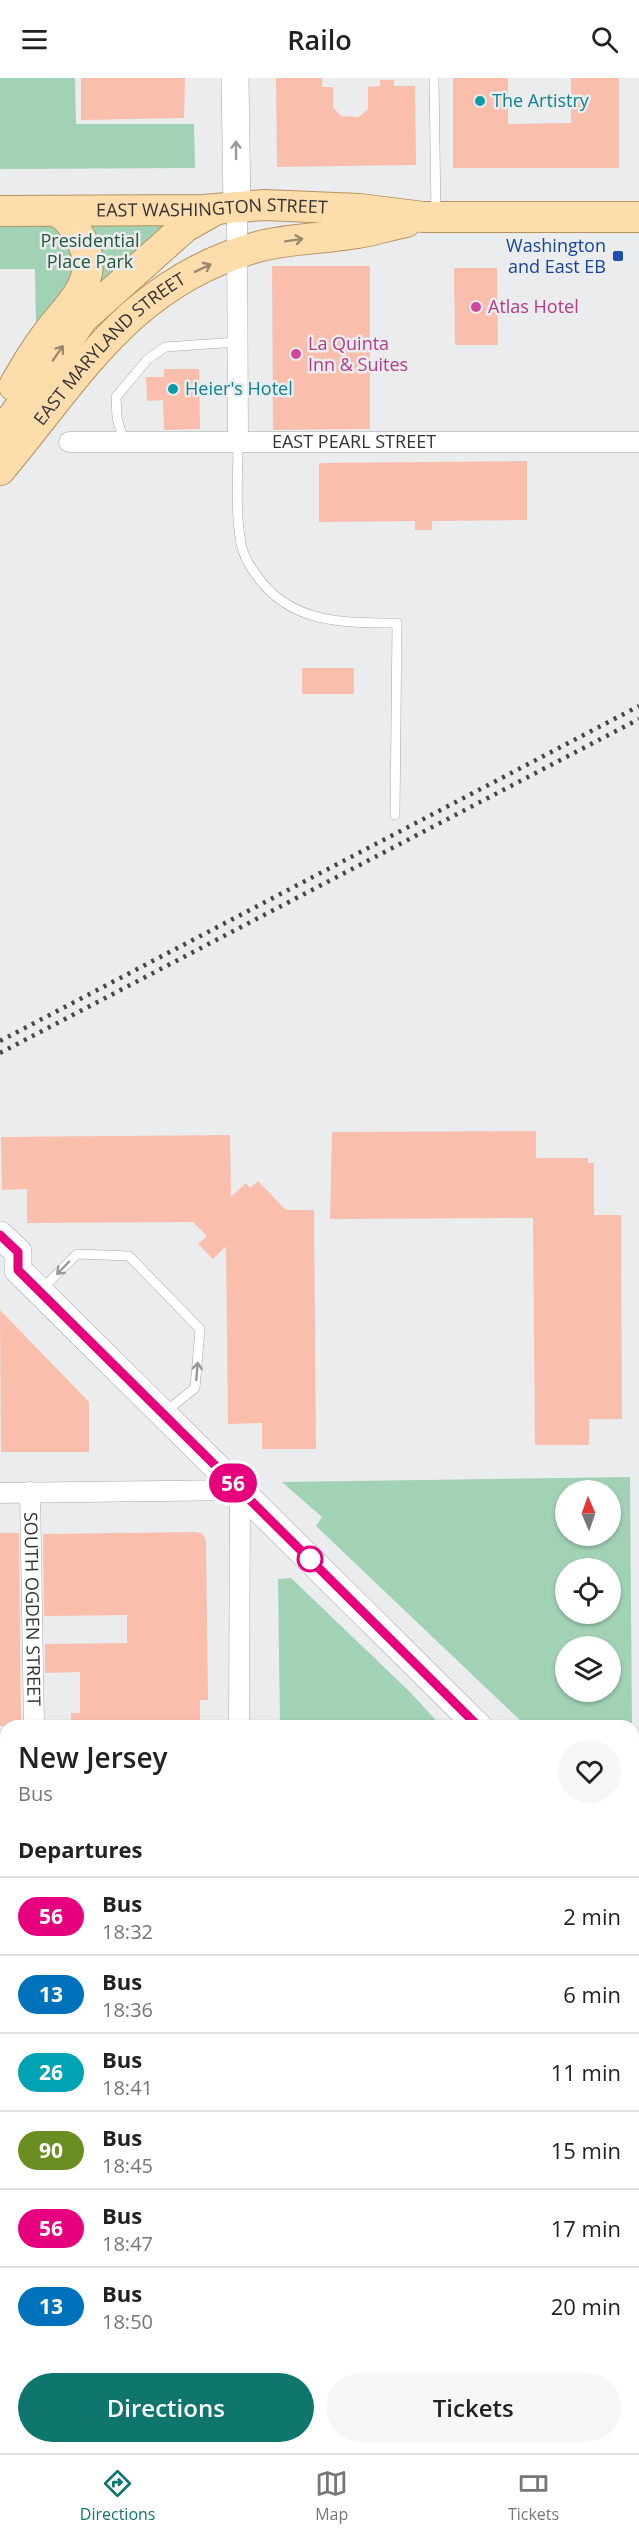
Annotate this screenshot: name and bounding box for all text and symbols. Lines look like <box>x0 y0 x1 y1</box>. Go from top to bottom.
text: Railo <box>287 21 352 58</box>
icon: menu <box>18 23 51 56</box>
icon: search <box>588 23 621 56</box>
place label: The Artistry <box>492 88 590 112</box>
marker: The Artistry <box>473 94 487 108</box>
one-way arrow <box>230 140 242 160</box>
street label: EAST WASHINGTON STREET <box>96 192 328 222</box>
park label: Presidential Place Park <box>40 228 140 273</box>
place label: Washington and East EB <box>506 233 606 278</box>
one-way arrow <box>283 234 303 245</box>
marker: Washington and East EB <box>611 249 625 263</box>
one-way arrow <box>194 262 212 274</box>
street label: EAST MARYLAND STREET <box>28 266 190 430</box>
place label: Atlas Hotel <box>488 294 579 318</box>
marker: Atlas Hotel <box>469 300 483 314</box>
place label: La Quinta Inn & Suites <box>308 331 408 376</box>
one-way arrow <box>52 346 64 362</box>
marker: La Quinta Inn & Suites <box>289 347 303 361</box>
place label: Heier's Hotel <box>185 376 293 400</box>
marker: Heier's Hotel <box>166 382 180 396</box>
street label: EAST PEARL STREET <box>272 429 436 453</box>
one-way arrow <box>55 1261 70 1276</box>
one-way arrow <box>192 1361 203 1381</box>
line badge: 56 <box>206 1464 260 1502</box>
text: 56 <box>221 1469 245 1497</box>
north arrow <box>555 1480 621 1546</box>
map controls <box>555 1480 621 1702</box>
street label: SOUTH OGDEN STREET <box>19 1512 47 1706</box>
unlabelled marker <box>297 1546 323 1572</box>
button: locate <box>555 1558 621 1624</box>
button: layers <box>555 1636 621 1702</box>
text: New Jersey <box>18 1738 168 1776</box>
button: heart <box>558 1740 621 1803</box>
text: Bus <box>18 1780 53 1807</box>
text: Departures <box>18 1834 142 1864</box>
text: Bus <box>102 1888 142 1918</box>
text: 2 min <box>563 1901 621 1931</box>
text: 56 <box>39 1902 63 1930</box>
text: 18:32 <box>102 1918 153 1945</box>
text: Bus <box>102 1966 142 1996</box>
text: 6 min <box>563 1979 621 2009</box>
text: 13 <box>39 1980 63 2008</box>
text: 18:36 <box>102 1996 153 2023</box>
text: Bus <box>102 2044 142 2074</box>
text: 11 min <box>551 2057 621 2087</box>
text: 26 <box>39 2058 63 2086</box>
text: 18:41 <box>102 2074 153 2101</box>
text: Bus <box>102 2122 142 2152</box>
text: 15 min <box>551 2135 621 2165</box>
text: 90 <box>39 2136 63 2164</box>
text: 18:45 <box>102 2152 153 2179</box>
text: Bus <box>102 2200 142 2230</box>
text: 17 min <box>551 2213 621 2243</box>
text: 56 <box>39 2214 63 2242</box>
text: 18:47 <box>102 2230 153 2257</box>
text: Bus <box>102 2278 142 2308</box>
text: 20 min <box>551 2291 621 2321</box>
text: 13 <box>39 2292 63 2320</box>
text: 18:50 <box>102 2308 153 2335</box>
button: Directions <box>18 2373 314 2442</box>
button: Tickets <box>326 2373 621 2442</box>
tab: Directions <box>80 2467 155 2525</box>
tab: Map <box>315 2467 348 2525</box>
tab: Tickets <box>508 2467 559 2525</box>

